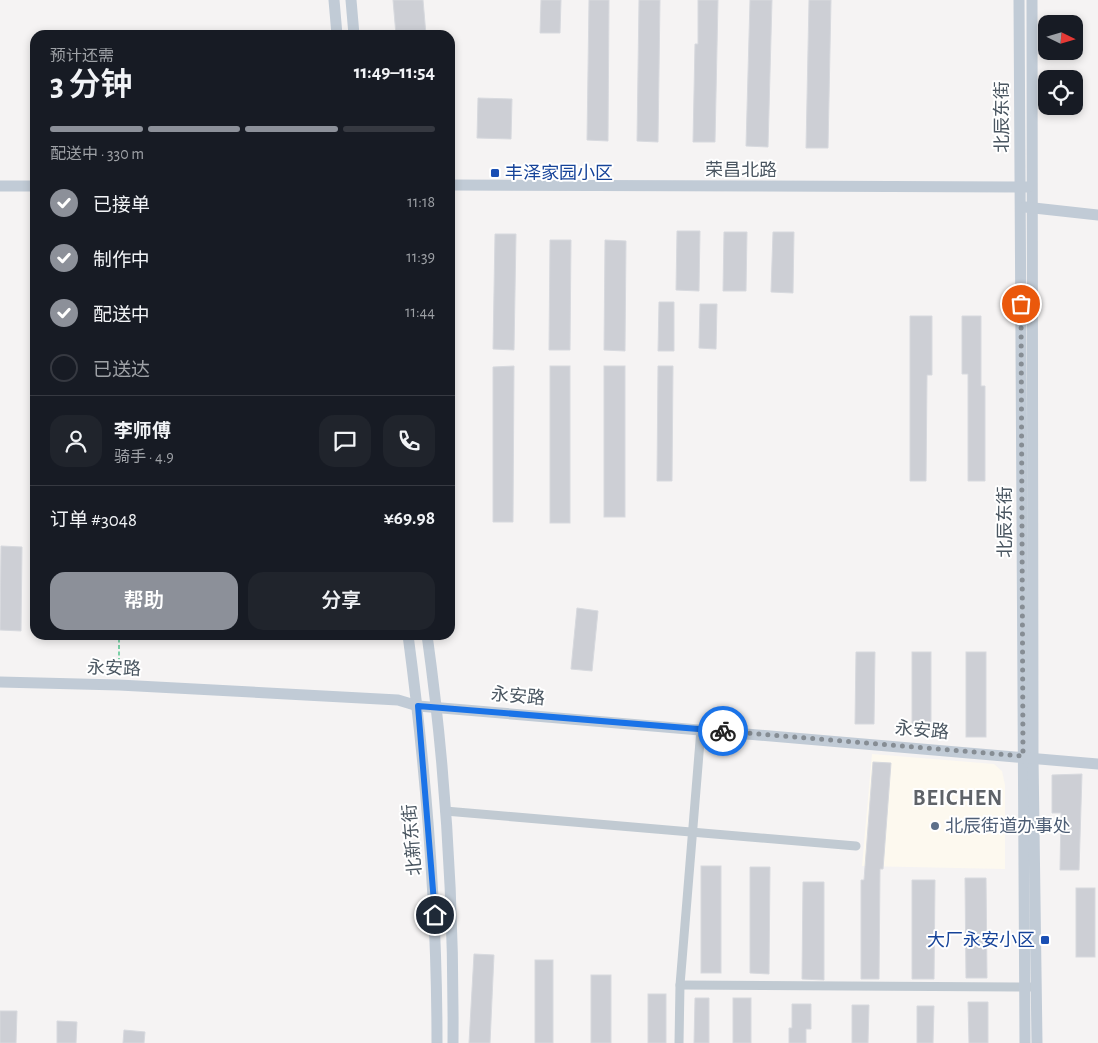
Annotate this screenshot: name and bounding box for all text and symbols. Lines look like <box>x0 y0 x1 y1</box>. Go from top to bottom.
north arrow <box>1038 15 1082 60</box>
map controls <box>1038 15 1083 115</box>
text: 预计还需 <box>50 48 114 64</box>
text: 11:49–11:54 <box>354 63 435 82</box>
text: 3 分钟 <box>50 69 133 101</box>
button: locate <box>1038 70 1083 115</box>
street label: 北辰东街 <box>992 81 1012 153</box>
text: 配送中 · 330 m <box>50 146 144 162</box>
street label: 荣昌北路 <box>705 160 777 180</box>
place label: 丰泽家园小区 <box>505 163 613 183</box>
marker: 丰泽家园小区 <box>489 167 501 179</box>
icon: check <box>50 189 78 217</box>
text: 11:18 <box>407 194 435 210</box>
text: 已接单 <box>93 196 150 215</box>
icon: check <box>50 244 78 272</box>
text: 11:39 <box>406 249 435 265</box>
text: 制作中 <box>93 251 150 270</box>
pin <box>1000 283 1042 325</box>
icon: bag <box>1007 290 1035 318</box>
icon: check <box>50 299 78 327</box>
text: 11:44 <box>405 304 435 320</box>
text: 配送中 <box>93 306 150 325</box>
text: 已送达 <box>93 361 150 380</box>
button: person <box>50 415 102 467</box>
button: chat <box>319 415 371 467</box>
button: phone <box>383 415 435 467</box>
text: 李师傅 <box>114 422 171 441</box>
text: 骑手 · 4.9 <box>114 449 174 465</box>
street label: 北辰东街 <box>995 486 1015 558</box>
text: ¥69.98 <box>384 509 435 528</box>
text: 订单 #3048 <box>50 511 137 530</box>
button: 帮助 <box>50 572 238 630</box>
button: 分享 <box>248 572 435 630</box>
street label: 永安路 <box>87 657 141 679</box>
street label: 永安路 <box>490 684 546 708</box>
courier <box>698 706 748 756</box>
icon: bike <box>709 717 737 745</box>
street label: 永安路 <box>894 718 950 742</box>
district label: BEICHEN <box>913 787 1003 809</box>
street label: 北新东街 <box>399 803 425 877</box>
place label: 北辰街道办事处 <box>945 816 1071 836</box>
marker: 北辰街道办事处 <box>929 820 941 832</box>
pin <box>414 894 456 936</box>
icon: home <box>421 901 449 929</box>
place label: 大厂永安小区 <box>927 930 1035 950</box>
marker: 大厂永安小区 <box>1039 934 1051 946</box>

